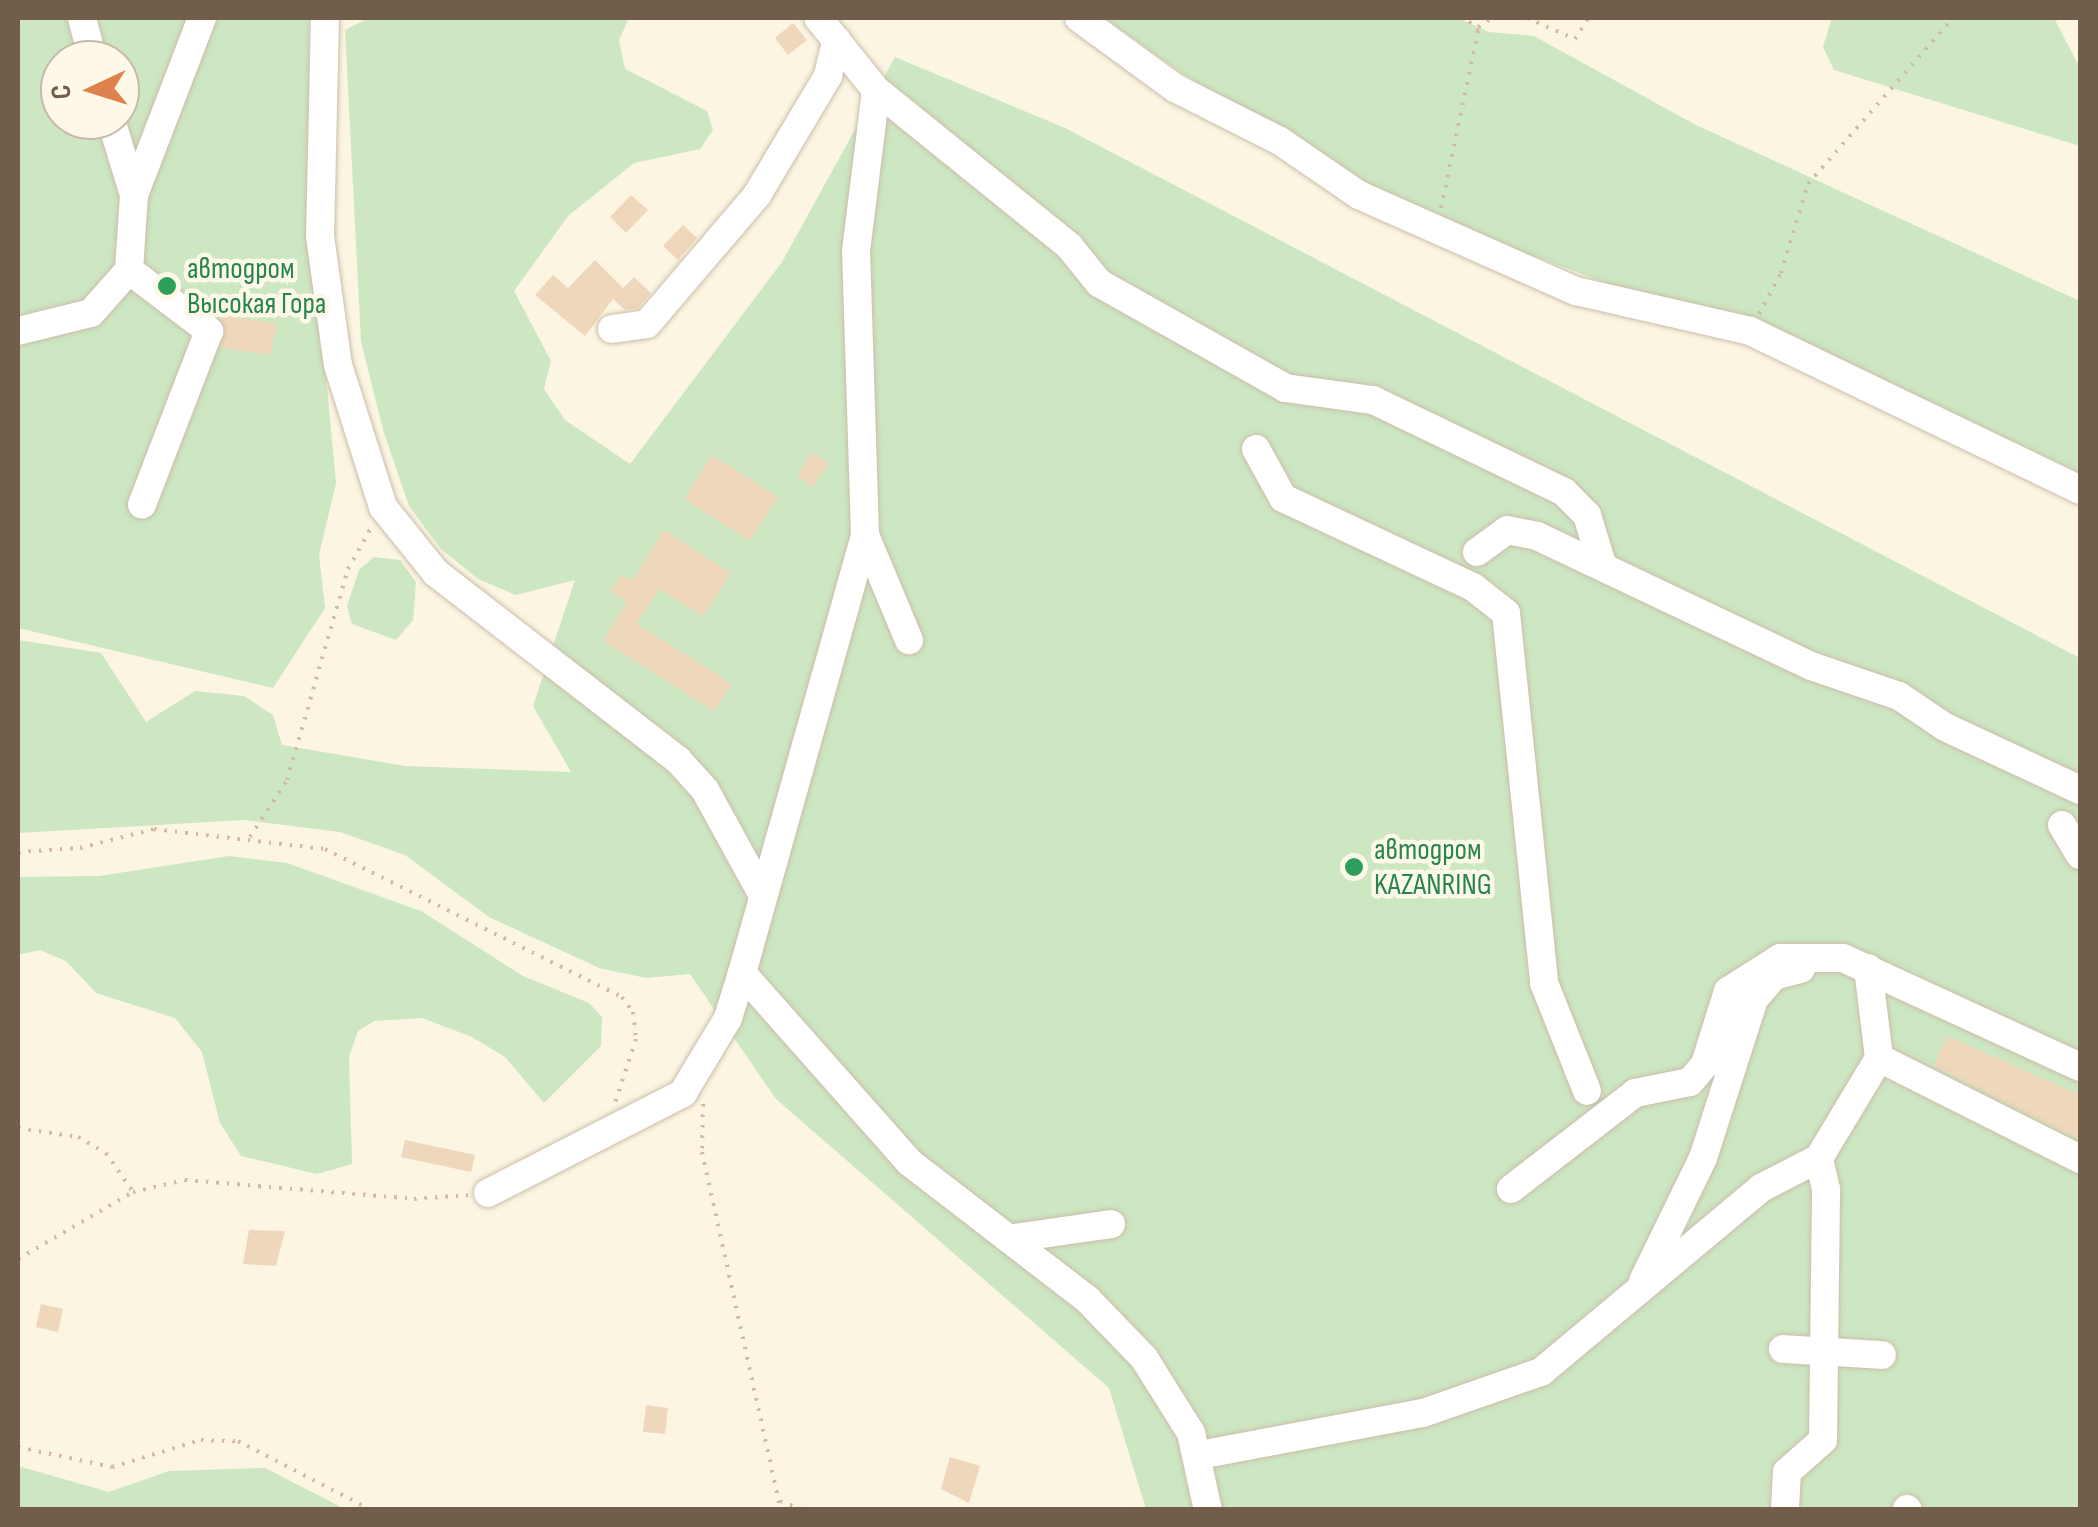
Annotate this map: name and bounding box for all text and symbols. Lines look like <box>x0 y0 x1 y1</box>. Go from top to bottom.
north arrow <box>40 40 140 140</box>
text: С <box>45 84 79 100</box>
place label: автодром Высокая Гора <box>187 251 326 322</box>
marker: автодром Высокая Гора <box>156 275 178 297</box>
place label: автодром KAZANRING <box>1374 832 1492 902</box>
marker: автодром KAZANRING <box>1343 856 1365 878</box>

